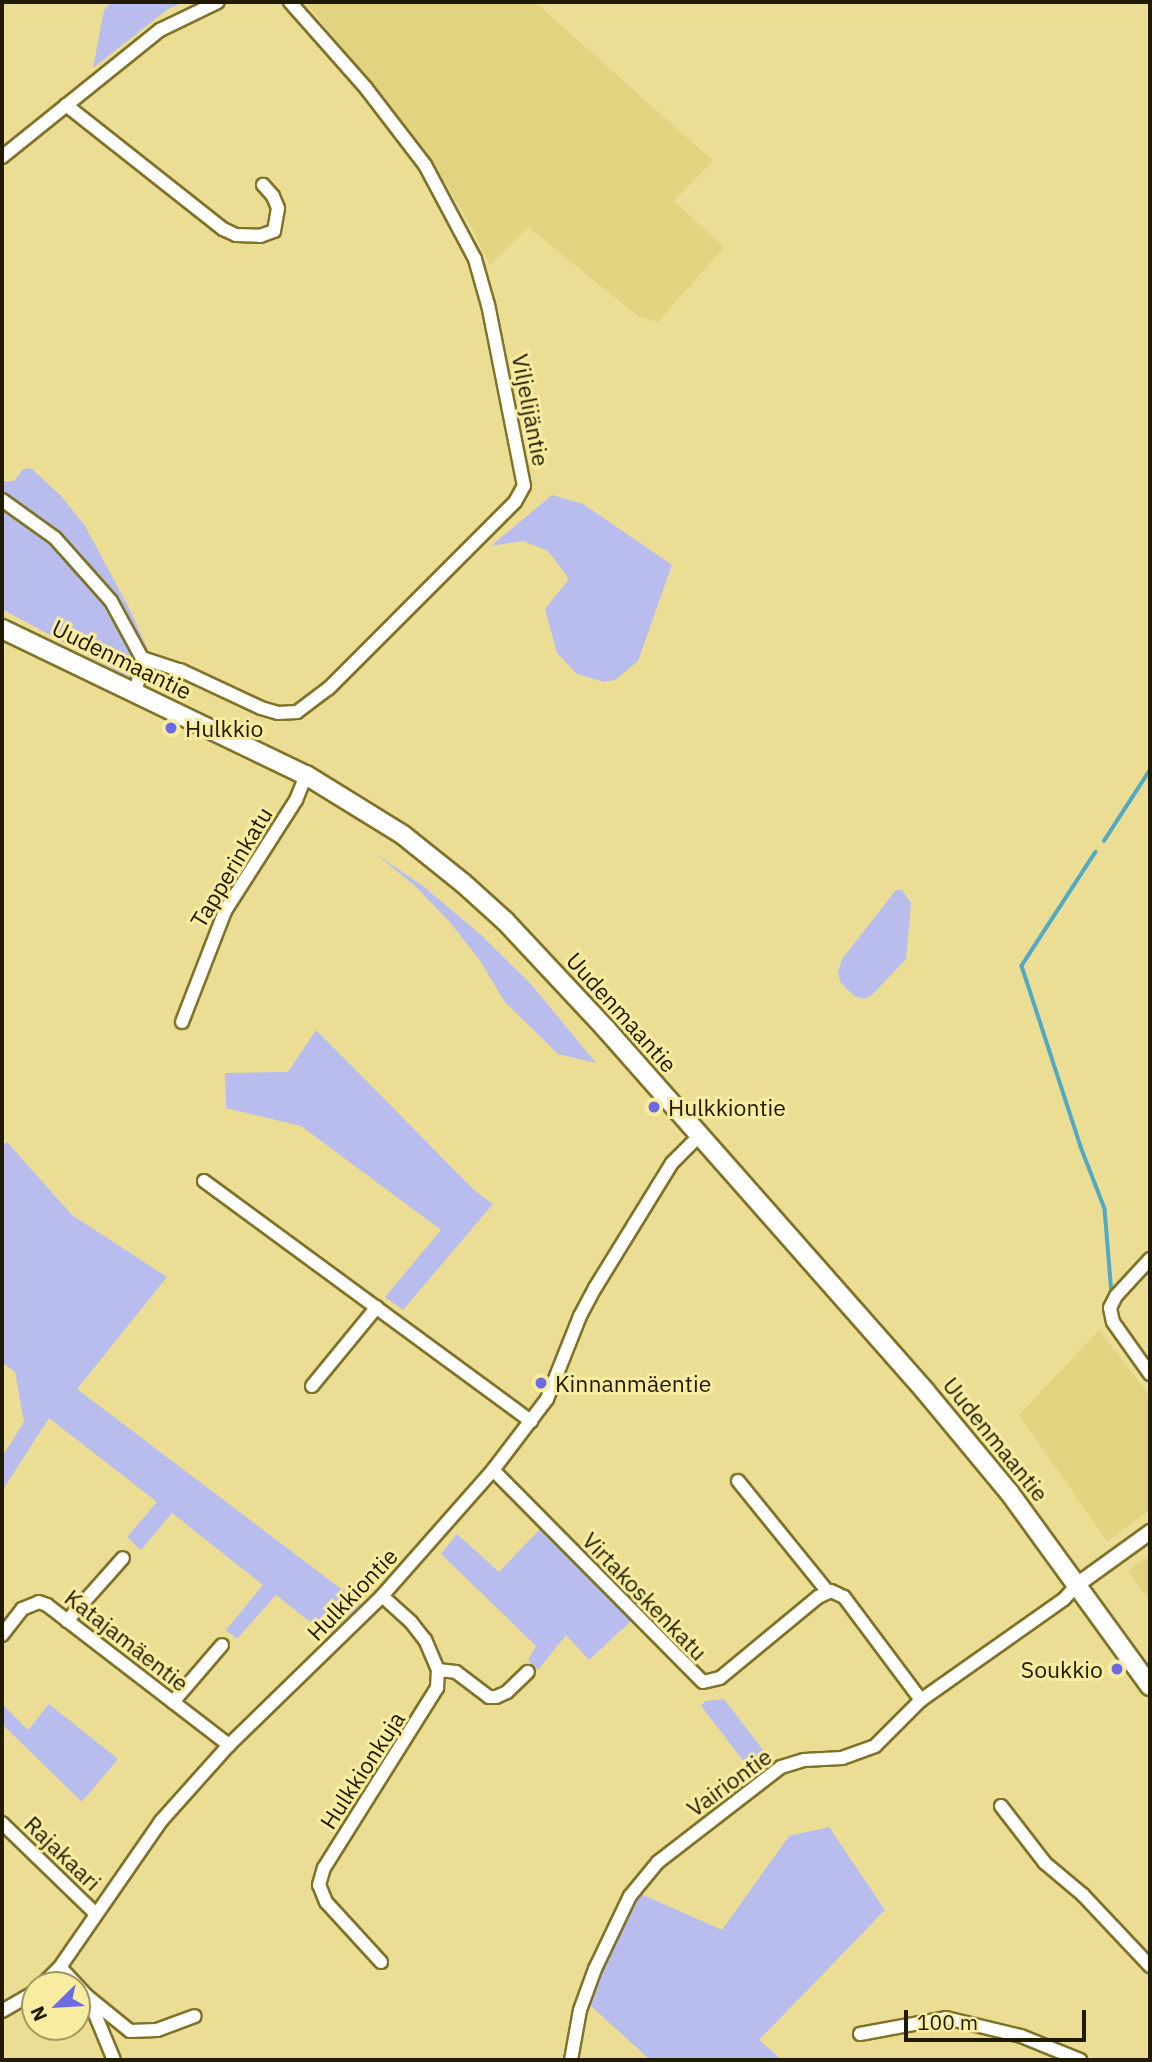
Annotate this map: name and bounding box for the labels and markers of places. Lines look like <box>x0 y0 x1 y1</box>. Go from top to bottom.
place label: Hulkkio <box>185 714 263 742</box>
marker: Hulkkio <box>163 720 179 736</box>
place label: Hulkkiontie <box>668 1093 786 1121</box>
marker: Hulkkiontie <box>646 1099 662 1115</box>
place label: Kinnanmäentie <box>555 1369 711 1397</box>
marker: Kinnanmäentie <box>533 1375 549 1391</box>
place label: Soukkio <box>1021 1655 1103 1683</box>
marker: Soukkio <box>1109 1661 1125 1677</box>

